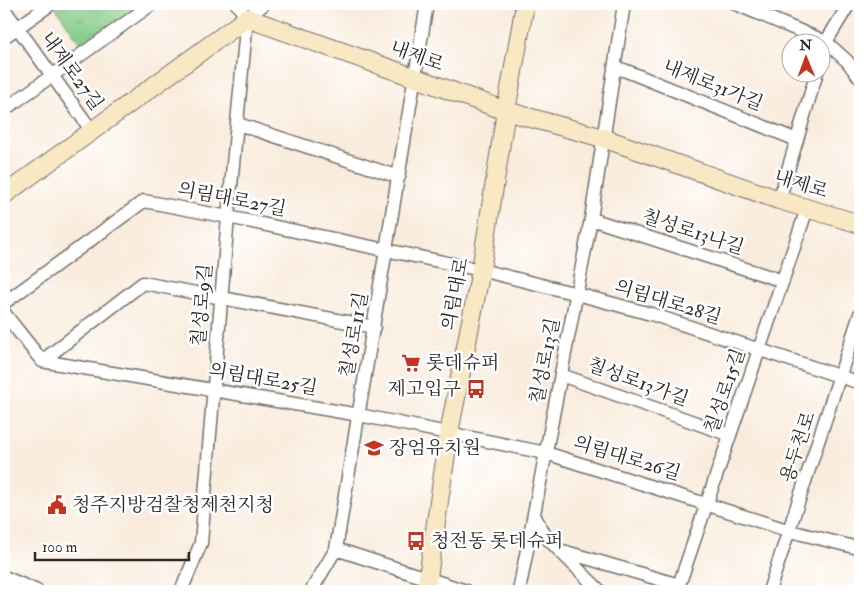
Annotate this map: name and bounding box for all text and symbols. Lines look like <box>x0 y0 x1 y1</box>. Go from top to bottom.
street label: 내제로27길 <box>35 27 109 115</box>
north arrow <box>782 32 832 82</box>
street label: 내제로 <box>387 35 447 77</box>
text: N <box>798 37 813 54</box>
street label: 내제로31가길 <box>659 54 767 116</box>
street label: 내제로 <box>771 164 831 204</box>
street label: 의림대로27길 <box>176 177 288 221</box>
street label: 칠성로13나길 <box>639 204 747 260</box>
street label: 의림대로 <box>436 256 474 332</box>
street label: 칠성로9길 <box>186 263 218 347</box>
street label: 의림대로28길 <box>612 274 724 330</box>
street label: 칠성로11길 <box>335 290 373 380</box>
street label: 칠성로13길 <box>525 316 565 406</box>
street label: 칠성로15길 <box>699 345 751 437</box>
place label: 롯데슈퍼 <box>426 351 499 375</box>
supermarket icon: 롯데슈퍼 <box>400 352 422 374</box>
street label: 칠성로13가길 <box>584 353 692 411</box>
street label: 의림대로25길 <box>207 358 319 400</box>
place label: 제고입구 <box>388 377 461 401</box>
bus stop icon: 제고입구 <box>465 378 487 400</box>
street label: 용두천로 <box>775 408 821 486</box>
street label: 의림대로26길 <box>570 430 684 486</box>
place label: 장엄유치원 <box>389 436 481 460</box>
school or university icon: 장엄유치원 <box>363 437 385 459</box>
place label: 청주지방검찰청제천지청 <box>72 493 274 517</box>
public building icon: 청주지방검찰청제천지청 <box>46 494 68 516</box>
place label: 청전동 롯데슈퍼 <box>431 529 563 553</box>
scale bar <box>35 530 189 562</box>
bus stop icon: 청전동 롯데슈퍼 <box>405 530 427 552</box>
text: 100 m <box>42 538 78 557</box>

